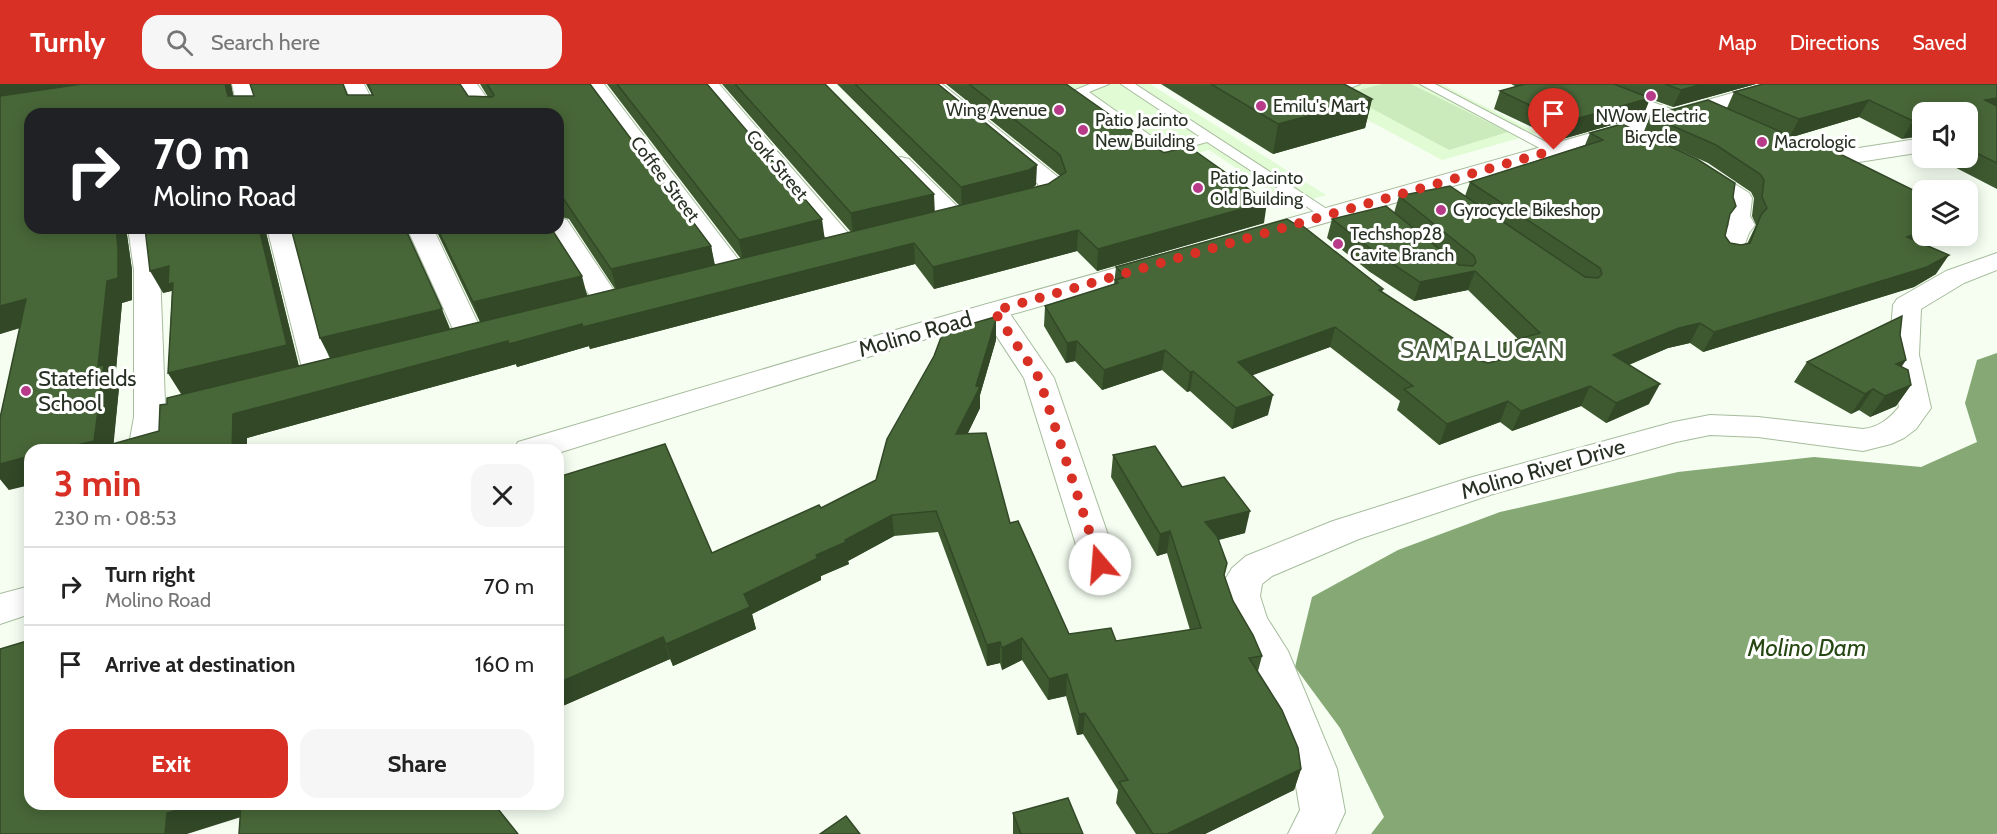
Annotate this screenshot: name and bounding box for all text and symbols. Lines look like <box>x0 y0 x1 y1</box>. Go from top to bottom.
search box <box>142 15 562 69</box>
text: Turnly <box>30 25 106 59</box>
icon: search <box>163 26 196 59</box>
text: Search here <box>211 29 320 56</box>
text: Map <box>1718 30 1757 55</box>
text: Directions <box>1790 30 1879 55</box>
text: Saved <box>1912 30 1967 55</box>
pin <box>1528 88 1579 150</box>
marker: NWow Electric Bicycle <box>1644 89 1658 103</box>
place label: Emilu's Mart <box>1273 95 1365 117</box>
icon: arrive <box>1537 97 1570 130</box>
place label: Wing Avenue <box>946 99 1047 121</box>
marker: Emilu's Mart <box>1254 99 1268 113</box>
map controls <box>1912 102 1978 246</box>
button: sound <box>1912 102 1978 168</box>
marker: Wing Avenue <box>1052 103 1066 117</box>
place label: NWow Electric Bicycle <box>1595 105 1707 148</box>
place label: Patio Jacinto New Building <box>1095 109 1196 152</box>
marker: Patio Jacinto New Building <box>1076 123 1090 137</box>
street label: Cork Street <box>741 125 813 205</box>
text: 70 m <box>153 128 250 180</box>
place label: Macrologic <box>1774 131 1856 153</box>
icon: right <box>54 132 132 210</box>
street label: Coffee Street <box>626 132 704 226</box>
marker: Macrologic <box>1755 135 1769 149</box>
place label: Patio Jacinto Old Building <box>1210 167 1304 210</box>
text: Molino Road <box>153 180 296 213</box>
button: layers <box>1912 180 1978 246</box>
marker: Patio Jacinto Old Building <box>1191 181 1205 195</box>
place label: Gyrocycle Bikeshop <box>1453 199 1600 221</box>
marker: Gyrocycle Bikeshop <box>1434 203 1448 217</box>
place label: Techshop28 Cavite Branch <box>1350 223 1454 266</box>
marker: Techshop28 Cavite Branch <box>1331 237 1345 251</box>
street label: Molino Road <box>855 305 975 363</box>
district label: SAMPALUCAN <box>1400 335 1566 364</box>
place label: Statefields School <box>38 365 136 417</box>
marker: Statefields School <box>19 384 33 398</box>
street label: Molino River Drive <box>1458 433 1628 505</box>
text: 3 min <box>54 461 141 505</box>
button: close <box>471 464 534 527</box>
text: 230 m · 08:53 <box>54 506 177 530</box>
position arrow <box>1068 532 1132 596</box>
text: Turn right <box>105 561 195 588</box>
icon: right <box>54 570 87 603</box>
text: 70 m <box>484 573 534 600</box>
text: Molino Road <box>105 588 211 612</box>
water label: Molino Dam <box>1747 633 1866 662</box>
icon: arrive <box>54 648 87 681</box>
text: Arrive at destination <box>105 651 295 678</box>
text: 160 m <box>475 651 534 678</box>
button: Exit <box>54 729 288 798</box>
button: Share <box>300 729 534 798</box>

